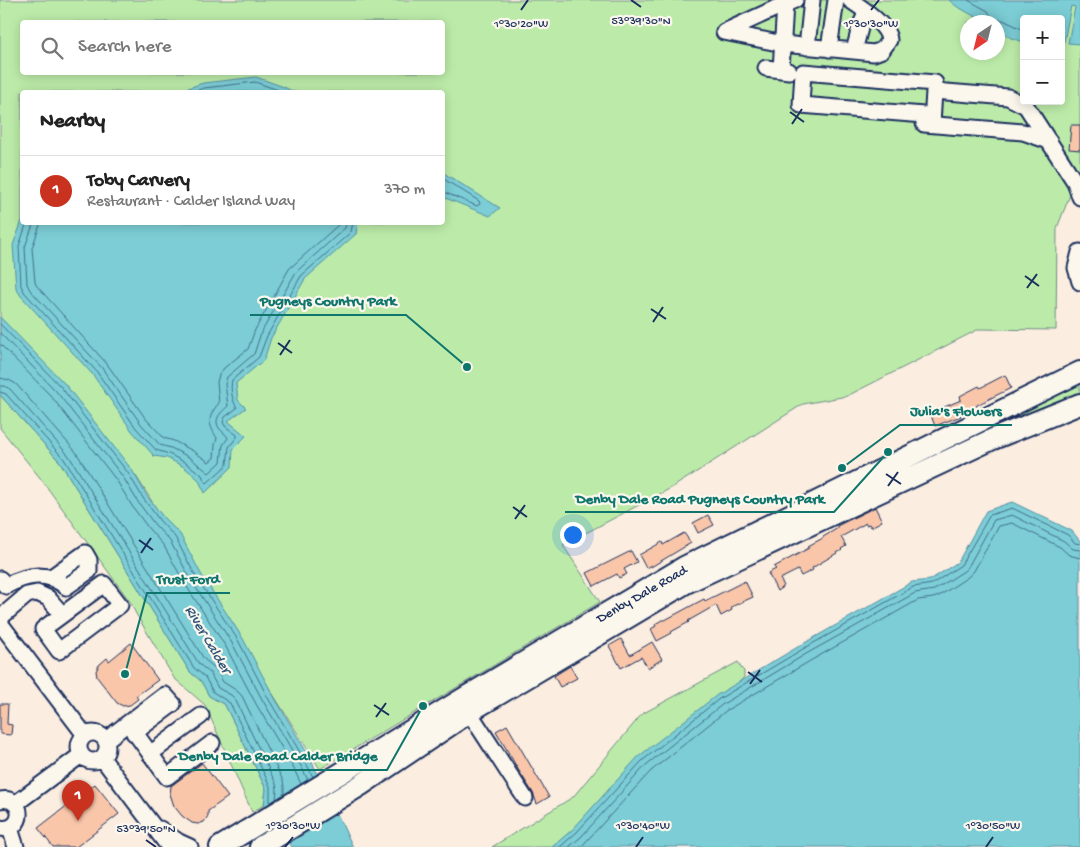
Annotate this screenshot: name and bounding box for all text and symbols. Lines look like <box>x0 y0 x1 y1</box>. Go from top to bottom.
text: 53°39'30"N <box>611 15 671 29</box>
north arrow <box>960 15 1005 60</box>
map controls <box>1020 15 1065 105</box>
button: + <box>1020 15 1065 60</box>
text: 1°30'20"W <box>493 18 548 32</box>
text: 1°30'30"W <box>843 18 898 32</box>
search box <box>20 20 445 75</box>
icon: search <box>38 34 66 62</box>
text: Search here <box>78 36 172 59</box>
button: − <box>1020 60 1065 105</box>
text: Nearby <box>40 110 105 135</box>
text: Toby Carvery <box>87 170 190 193</box>
text: 1 <box>53 181 59 200</box>
text: 370 m <box>384 181 425 200</box>
text: Restaurant · Calder Island Way <box>87 193 295 212</box>
callout: Pugneys Country Park <box>250 285 406 315</box>
text: Pugneys Country Park <box>259 293 398 311</box>
callout: Julia's Flowers <box>900 395 1012 425</box>
text: Julia's Flowers <box>909 403 1003 421</box>
callout: Denby Dale Road Pugneys Country Park <box>565 482 834 512</box>
text: Denby Dale Road Pugneys Country Park <box>574 491 827 509</box>
your location <box>560 522 586 548</box>
street label: Denby Dale Road <box>593 561 692 628</box>
callout: Trust Ford <box>147 563 230 593</box>
text: Trust Ford <box>156 571 222 589</box>
water label: River Calder <box>180 603 236 680</box>
callout: Denby Dale Road Calder Bridge <box>168 740 387 770</box>
text: Denby Dale Road Calder Bridge <box>177 748 379 766</box>
pin: 1 <box>62 780 94 821</box>
text: 1°30'30"W <box>265 820 320 834</box>
text: 1°30'40"W <box>615 820 670 834</box>
text: 1°30'50"W <box>965 820 1020 834</box>
text: 53°39'50"N <box>116 823 176 837</box>

